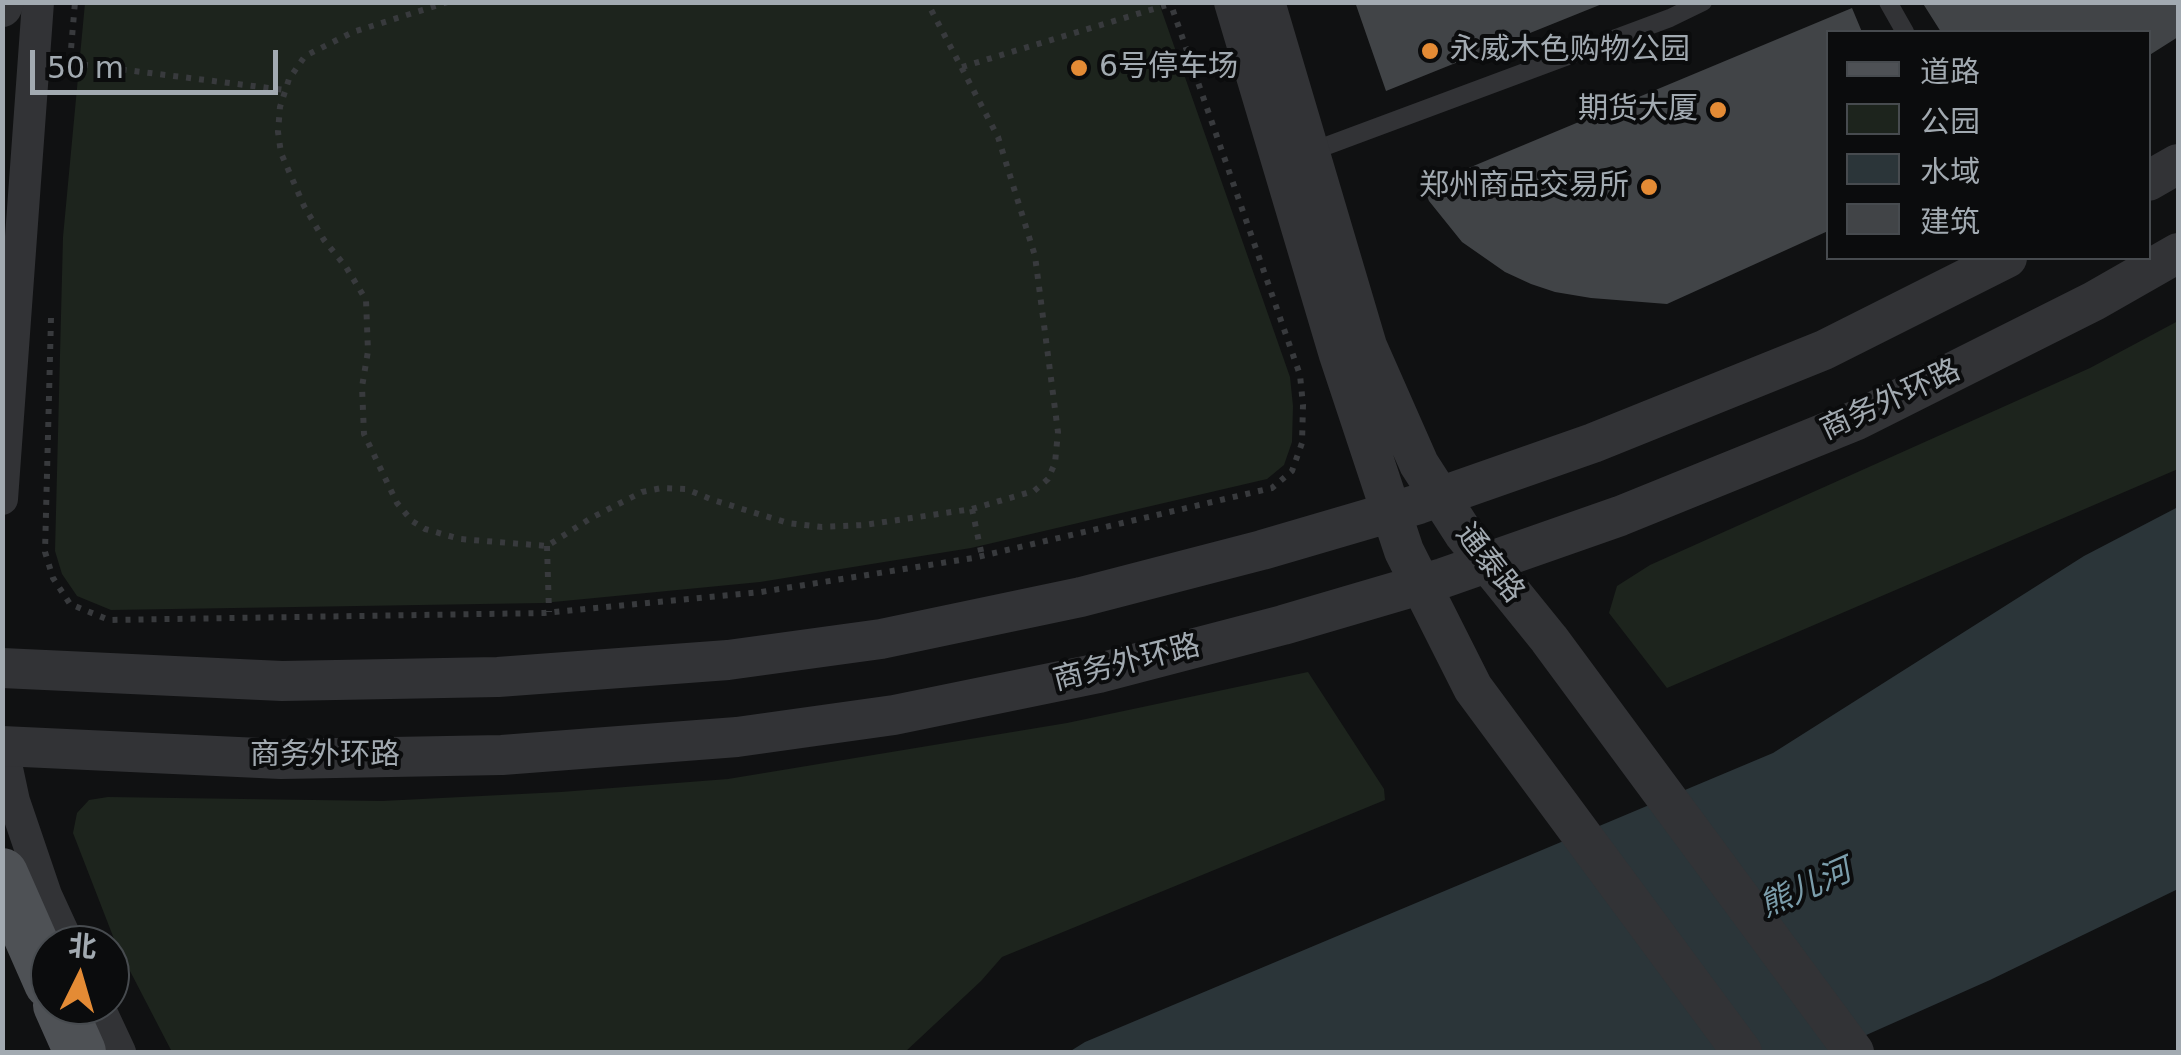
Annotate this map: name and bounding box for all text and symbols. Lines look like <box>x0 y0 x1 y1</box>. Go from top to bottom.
scale bar <box>35 30 282 92</box>
legend <box>1826 30 2151 260</box>
place label: 永威木色购物公园 <box>1450 33 1690 69</box>
marker: 永威木色购物公园 <box>1419 40 1441 62</box>
text: 50 m <box>47 50 124 85</box>
place label: 6号停车场 <box>1099 50 1238 86</box>
text: 道路 <box>1920 54 1980 89</box>
marker: 6号停车场 <box>1068 57 1090 79</box>
place label: 期货大厦 <box>1578 92 1698 128</box>
marker: 期货大厦 <box>1707 99 1729 121</box>
text: 公园 <box>1920 104 1980 139</box>
text: 水域 <box>1920 154 1980 189</box>
place label: 郑州商品交易所 <box>1419 169 1629 205</box>
marker: 郑州商品交易所 <box>1638 176 1660 198</box>
text: 建筑 <box>1920 204 1980 239</box>
street label: 商务外环路 <box>1815 353 1967 449</box>
street label: 通泰路 <box>1447 517 1531 611</box>
street label: 商务外环路 <box>1050 628 1204 700</box>
street label: 商务外环路 <box>250 738 400 774</box>
water label: 熊儿河 <box>1754 853 1858 927</box>
north arrow <box>30 925 130 1025</box>
text: 北 <box>67 929 98 964</box>

